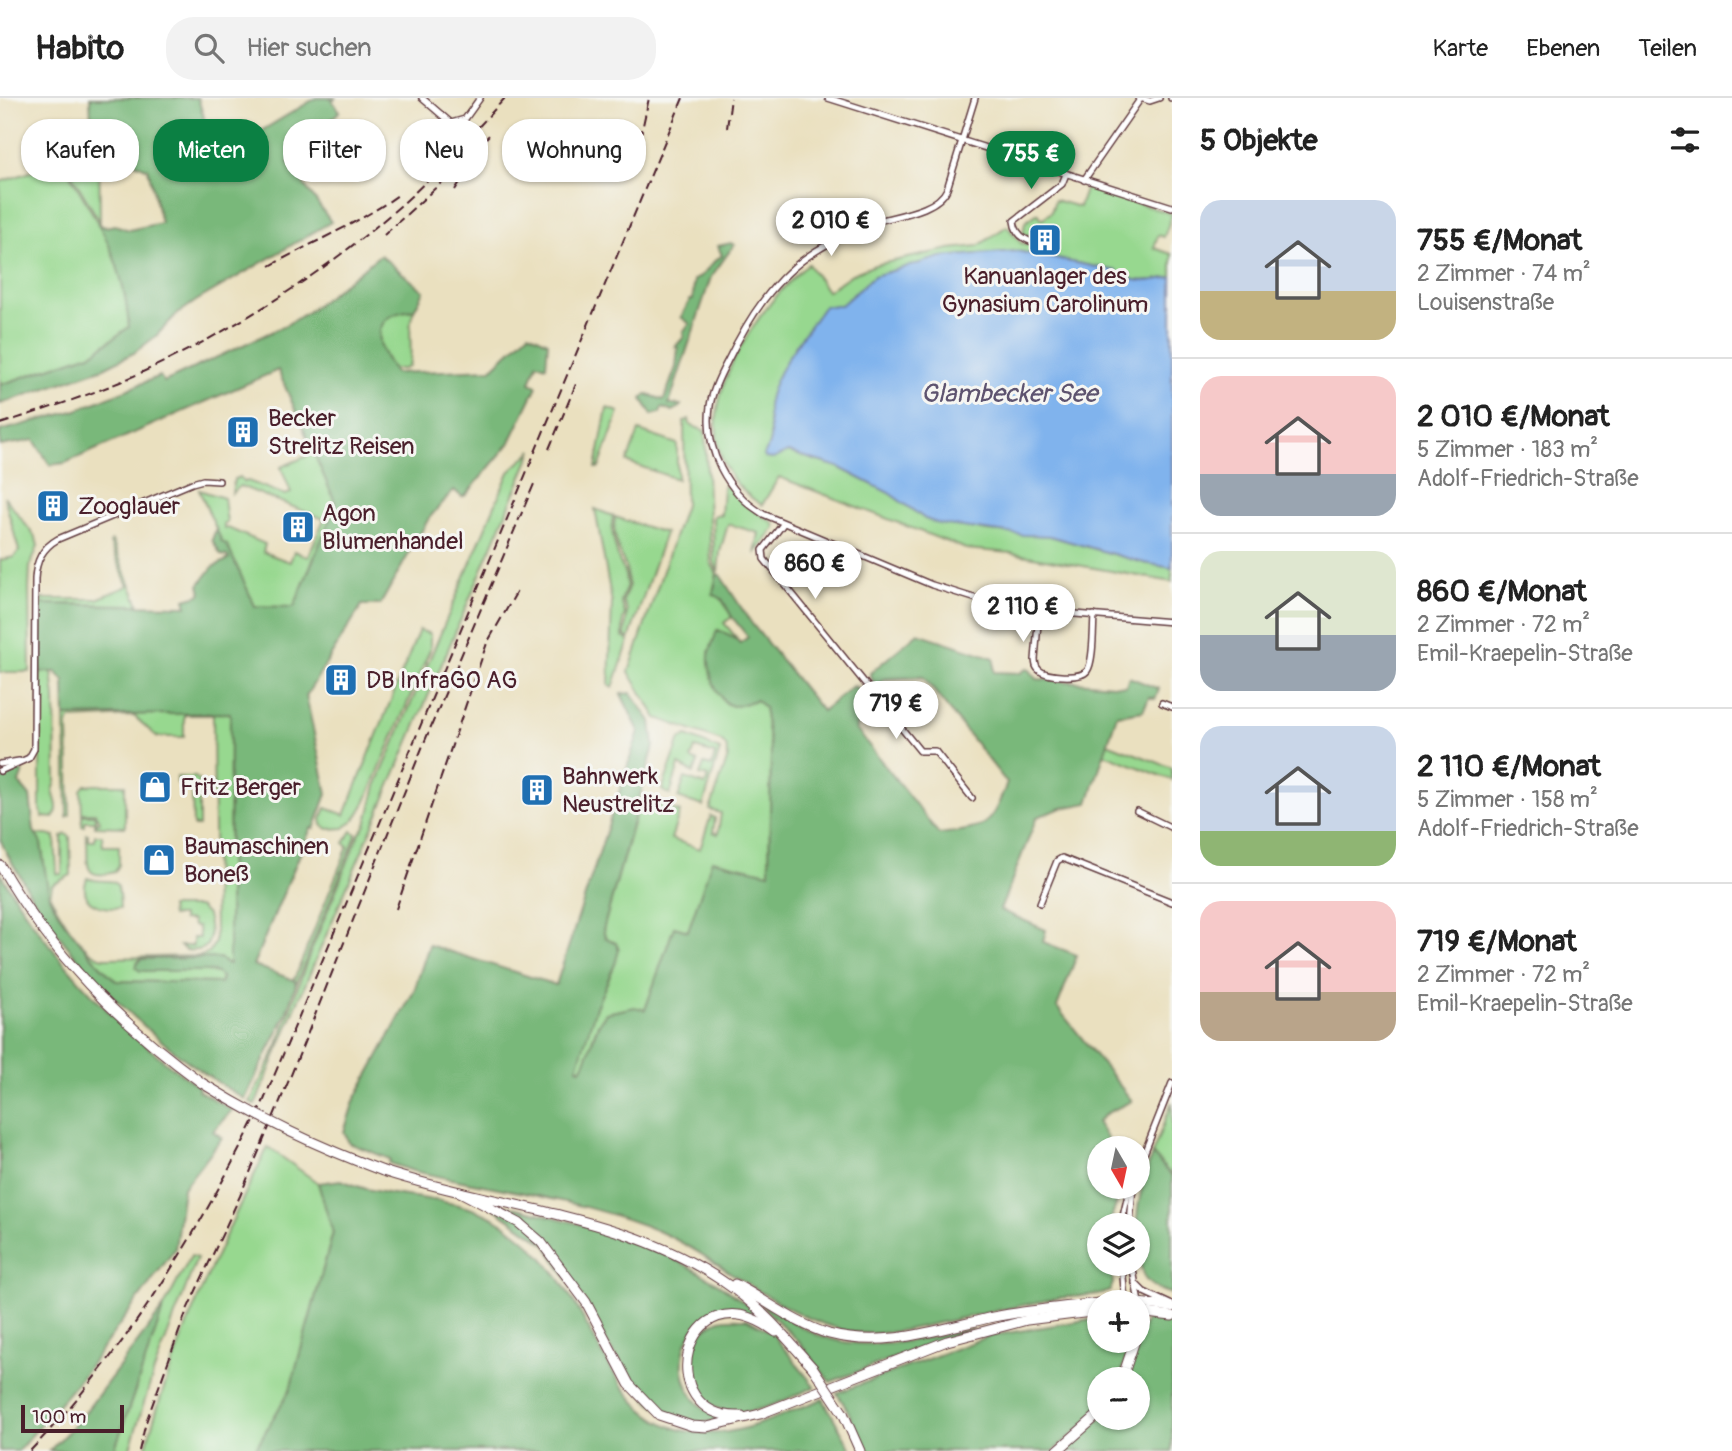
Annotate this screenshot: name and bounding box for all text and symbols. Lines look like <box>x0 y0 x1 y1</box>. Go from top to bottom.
search box <box>166 17 656 80</box>
text: Habito <box>35 28 124 69</box>
icon: search <box>190 29 228 67</box>
text: Hier suchen <box>246 32 372 64</box>
text: Karte <box>1433 34 1488 63</box>
text: Ebenen <box>1526 34 1600 63</box>
text: Teilen <box>1638 34 1697 63</box>
chip: Kaufen <box>21 119 139 182</box>
chip: Mieten <box>153 119 269 182</box>
chip: Filter <box>283 119 386 182</box>
chip: Neu <box>400 119 488 182</box>
chip: Wohnung <box>502 119 646 182</box>
icon: filters <box>1666 121 1704 159</box>
text: 5 Objekte <box>1200 122 1318 159</box>
pin: 755 € <box>982 132 1080 191</box>
text: 755 € <box>1002 139 1060 168</box>
pin: 2 010 € <box>766 198 896 258</box>
text: 2 010 € <box>792 206 870 235</box>
building icon: Kanuanlager des Gynasium Carolinum <box>1026 221 1064 259</box>
text: 755 €/Monat <box>1417 222 1582 259</box>
icon: home <box>1256 228 1340 312</box>
text: 2 Zimmer · 74 m² <box>1417 259 1591 288</box>
place label: Kanuanlager des Gynasium Carolinum <box>942 262 1148 319</box>
text: Louisenstraße <box>1417 288 1554 317</box>
water label: Glambecker See <box>921 378 1099 410</box>
text: 2 010 €/Monat <box>1417 398 1610 435</box>
place label: Becker Strelitz Reisen <box>268 404 415 461</box>
icon: home <box>1256 404 1340 488</box>
building icon: Becker Strelitz Reisen <box>224 413 262 451</box>
text: 5 Zimmer · 183 m² <box>1417 435 1598 464</box>
text: Adolf-Friedrich-Straße <box>1417 464 1639 493</box>
building icon: Zooglauer <box>34 487 72 525</box>
place label: Zooglauer <box>78 492 181 521</box>
place label: Agon Blumenhandel <box>322 499 464 556</box>
building icon: Agon Blumenhandel <box>279 508 317 546</box>
pin: 860 € <box>766 542 864 601</box>
text: 860 € <box>785 549 845 578</box>
text: 860 €/Monat <box>1417 573 1587 610</box>
icon: home <box>1256 579 1340 663</box>
pin: 2 110 € <box>958 584 1088 644</box>
text: 2 110 € <box>987 592 1059 621</box>
text: 2 Zimmer · 72 m² <box>1417 610 1590 639</box>
text: Emil-Kraepelin-Straße <box>1417 639 1633 668</box>
building icon: DB InfraGO AG <box>322 661 360 699</box>
place label: DB InfraGO AG <box>366 666 518 695</box>
pin: 719 € <box>847 682 945 741</box>
text: 719 € <box>869 689 923 718</box>
text: 2 110 €/Monat <box>1417 748 1601 785</box>
icon: home <box>1256 754 1340 838</box>
place label: Bahnwerk Neustrelitz <box>562 762 675 819</box>
shop icon: Fritz Berger <box>136 768 174 806</box>
building icon: Bahnwerk Neustrelitz <box>518 771 556 809</box>
place label: Fritz Berger <box>180 773 302 802</box>
text: 5 Zimmer · 158 m² <box>1417 785 1598 814</box>
text: Adolf-Friedrich-Straße <box>1417 814 1639 843</box>
place label: Baumaschinen Boneß <box>184 832 329 889</box>
shop icon: Baumaschinen Boneß <box>140 841 178 879</box>
text: 719 €/Monat <box>1417 923 1577 960</box>
icon: home <box>1256 929 1340 1013</box>
text: 2 Zimmer · 72 m² <box>1417 960 1590 989</box>
text: Emil-Kraepelin-Straße <box>1417 989 1633 1018</box>
north arrow <box>1087 1136 1150 1199</box>
map controls <box>1087 1136 1150 1430</box>
button: layers <box>1087 1213 1150 1276</box>
button: + <box>1087 1290 1150 1353</box>
button: − <box>1087 1367 1150 1430</box>
scale bar <box>21 1402 124 1434</box>
text: 100 m <box>32 1405 86 1429</box>

